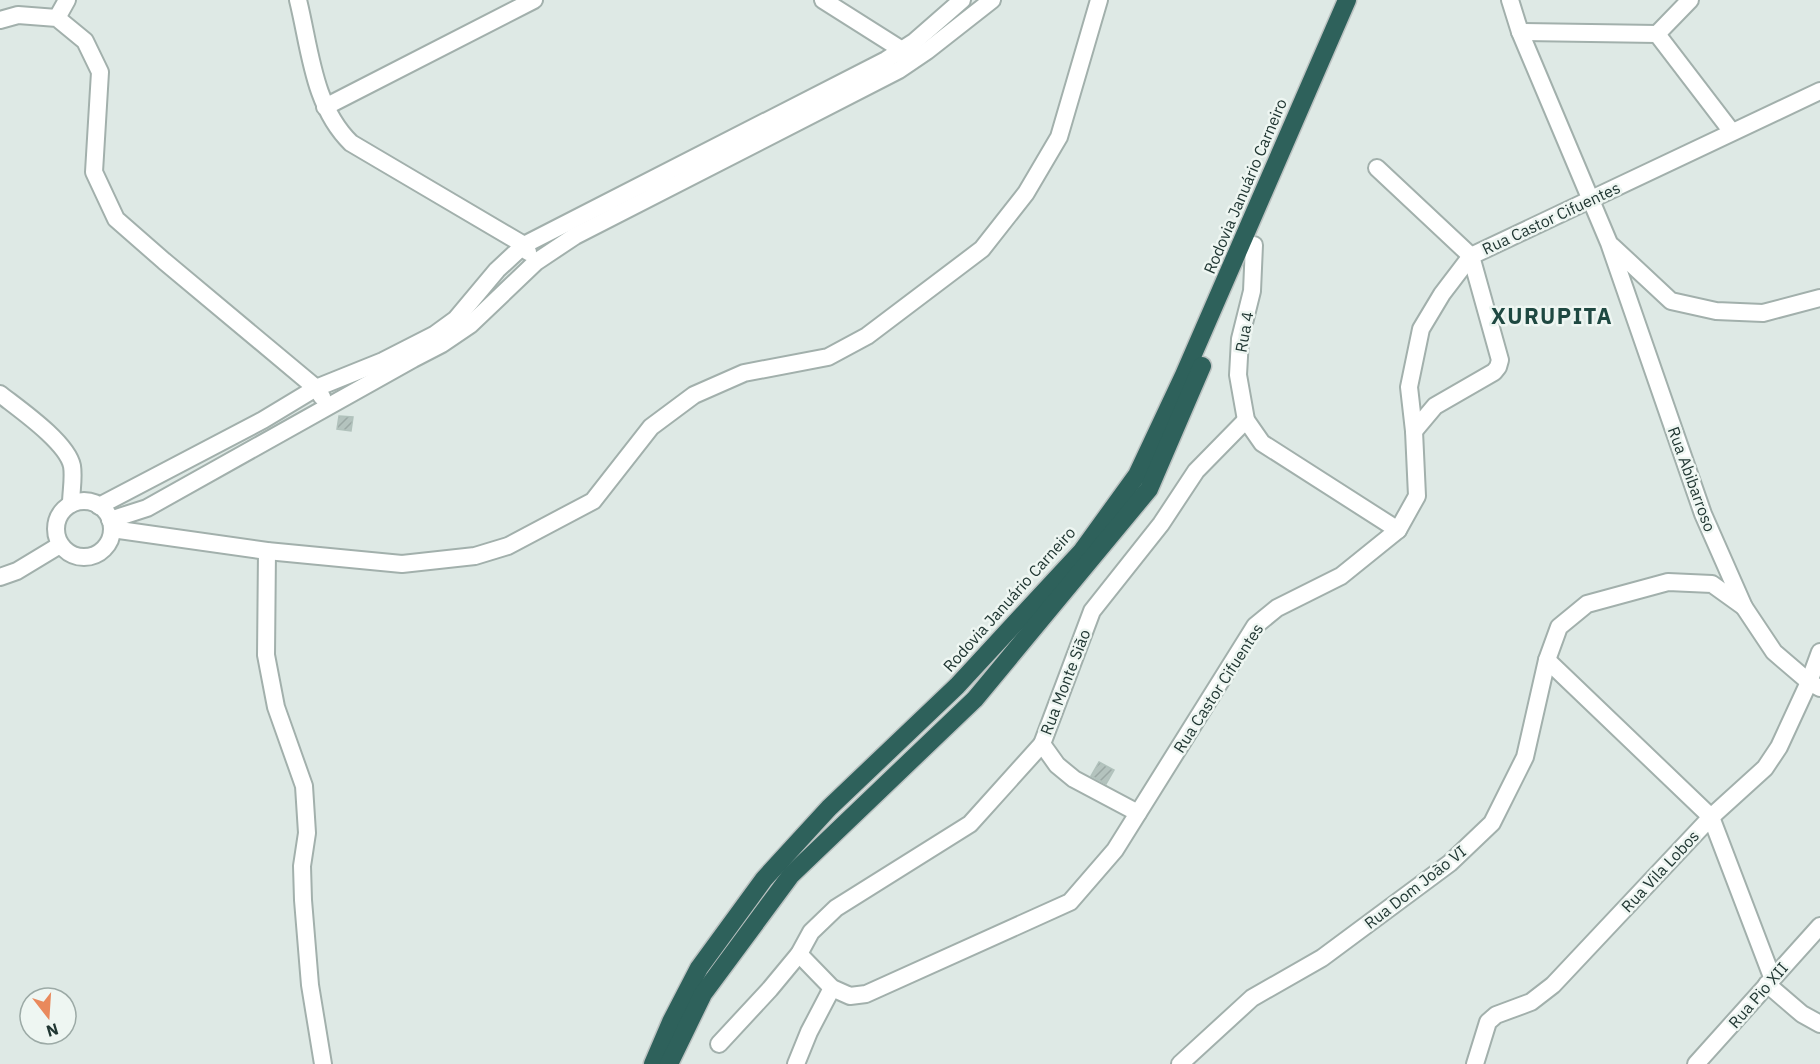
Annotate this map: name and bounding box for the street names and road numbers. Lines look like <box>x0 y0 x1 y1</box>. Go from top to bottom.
street label: Rodovia Januário Carneiro <box>1199 95 1291 277</box>
street label: Rua Castor Cifuentes <box>1479 177 1623 259</box>
street label: Rua 4 <box>1231 310 1257 354</box>
street label: Rua Abibarroso <box>1664 424 1720 534</box>
street label: Rodovia Januário Carneiro <box>939 522 1079 676</box>
street label: Rua Castor Cifuentes <box>1169 620 1267 756</box>
street label: Rua Monte Sião <box>1036 626 1094 738</box>
street label: Rua Vila Lobos <box>1617 826 1703 916</box>
street label: Rua Dom João VI <box>1360 841 1470 933</box>
street label: Rua Pio XII <box>1724 958 1792 1032</box>

